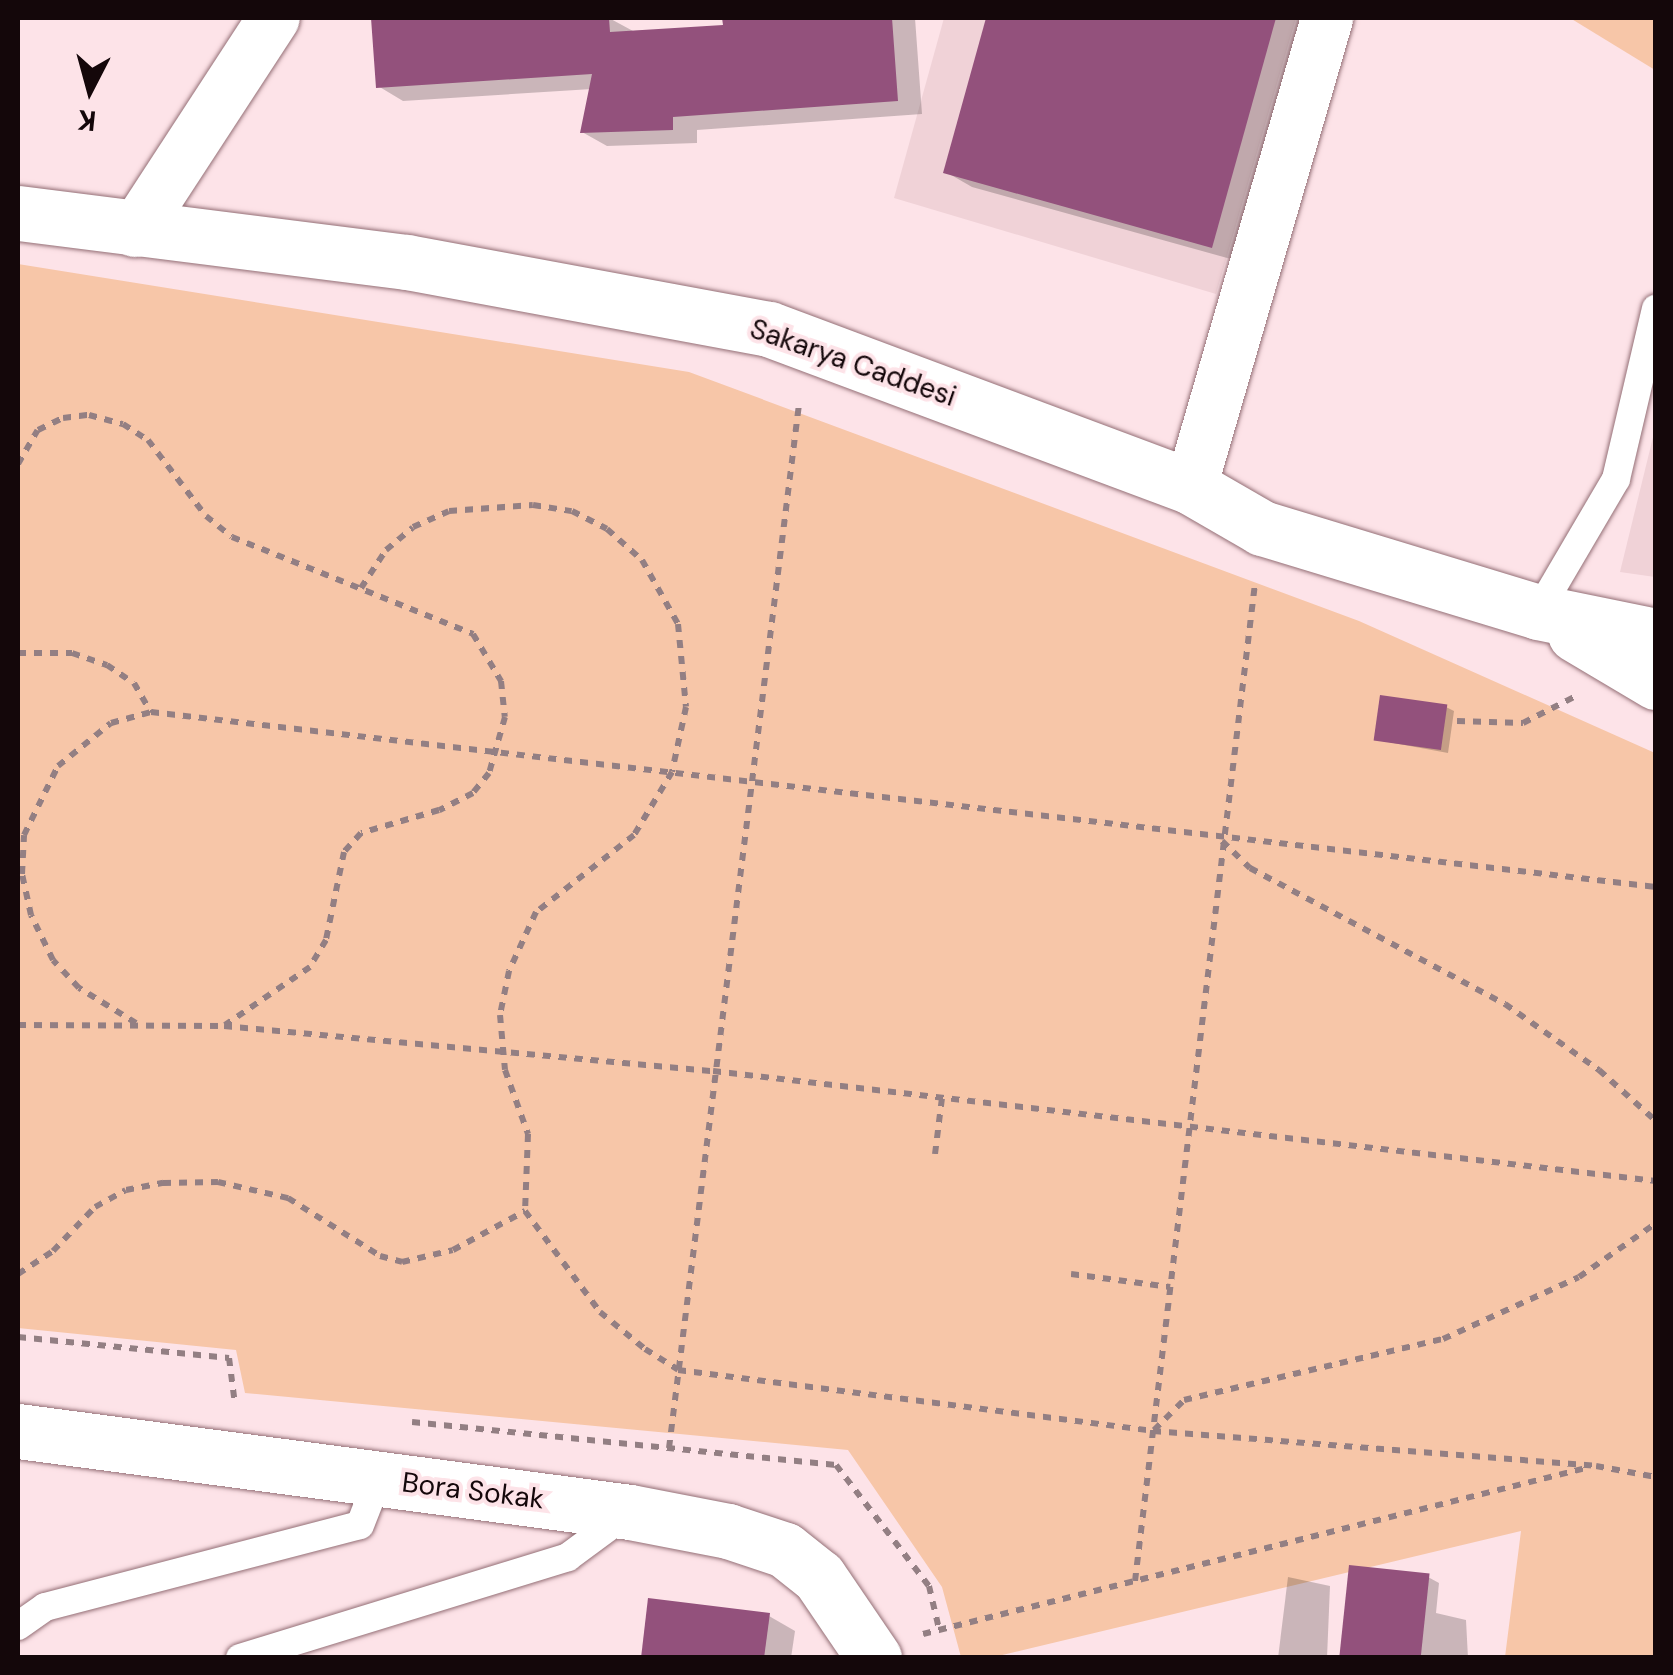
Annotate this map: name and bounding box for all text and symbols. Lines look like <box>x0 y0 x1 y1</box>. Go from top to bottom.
north arrow <box>40 40 140 140</box>
text: K <box>76 101 98 140</box>
street label: Sakarya Caddesi <box>746 312 960 414</box>
street label: Bora Sokak <box>400 1466 546 1516</box>

